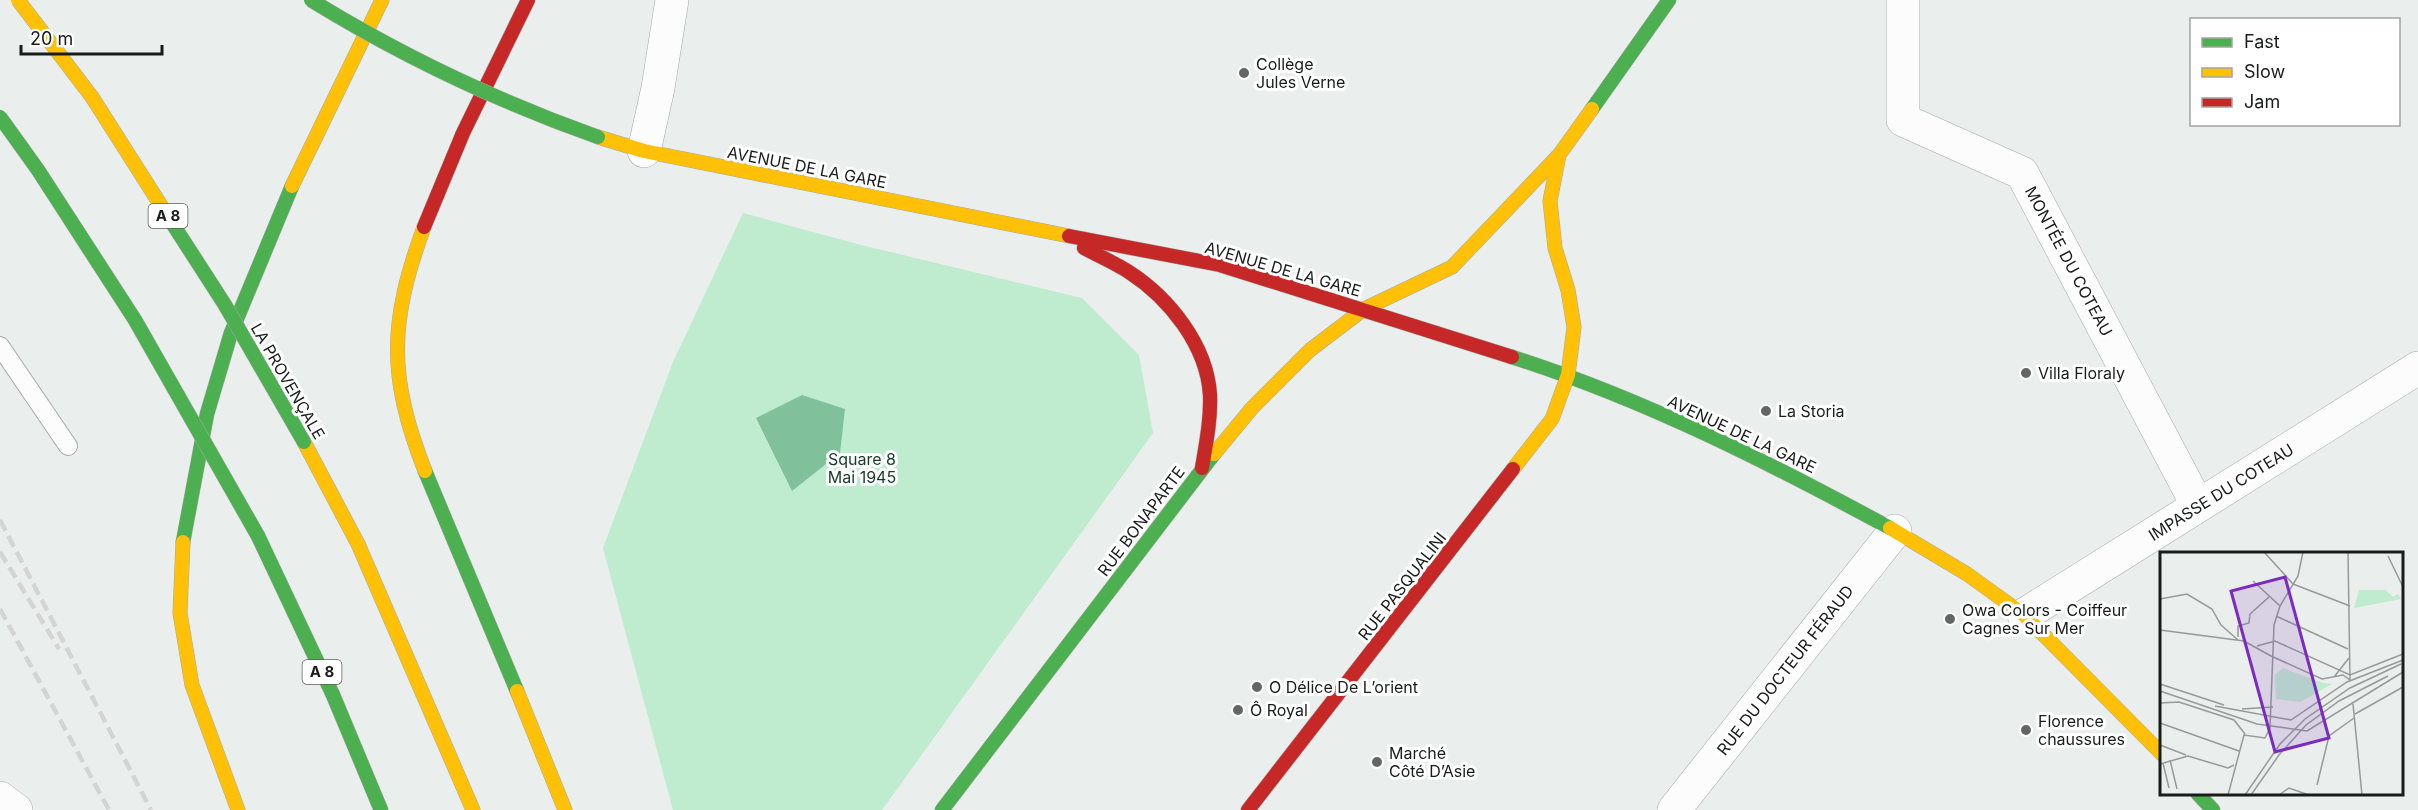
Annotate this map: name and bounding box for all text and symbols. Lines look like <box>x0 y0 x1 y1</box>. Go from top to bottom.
scale bar <box>21 18 162 56</box>
legend <box>2190 18 2400 126</box>
text: 20 m <box>30 28 73 49</box>
text: Fast <box>2244 31 2280 52</box>
place label: Collège Jules Verne <box>1256 54 1345 92</box>
text: Slow <box>2244 61 2285 82</box>
marker: Collège Jules Verne <box>1237 66 1251 80</box>
text: Jam <box>2244 91 2280 112</box>
street label: AVENUE DE LA GARE <box>726 142 888 192</box>
street label: MONTÉE DU COTEAU <box>2021 183 2117 339</box>
road number: A 8 <box>148 204 188 228</box>
street label: AVENUE DE LA GARE <box>1203 237 1363 301</box>
street label: LA PROVENÇALE <box>247 319 329 443</box>
place label: Villa Floraly <box>2038 363 2125 383</box>
marker: Villa Floraly <box>2019 366 2033 380</box>
street label: AVENUE DE LA GARE <box>1665 391 1819 477</box>
place label: La Storia <box>1778 401 1845 421</box>
marker: La Storia <box>1759 404 1773 418</box>
street label: IMPASSE DU COTEAU <box>2145 439 2297 545</box>
park label: Square 8 Mai 1945 <box>828 449 896 487</box>
street label: RUE BONAPARTE <box>1093 462 1189 580</box>
street label: RUE PASQUALINI <box>1354 528 1450 644</box>
inset map <box>2160 552 2403 795</box>
street label: RUE DU DOCTEUR FÉRAUD <box>1712 581 1858 759</box>
place label: Owa Colors - Coiffeur Cagnes Sur Mer <box>1962 600 2127 638</box>
marker: Owa Colors - Coiffeur Cagnes Sur Mer <box>1943 612 1957 626</box>
road number: A 8 <box>302 660 342 684</box>
place label: O Délice De L’orient <box>1269 677 1418 697</box>
marker: O Délice De L’orient <box>1250 680 1264 694</box>
place label: Ô Royal <box>1250 700 1308 720</box>
marker: Ô Royal <box>1231 703 1245 717</box>
place label: Florence chaussures <box>2038 711 2125 749</box>
marker: Florence chaussures <box>2019 723 2033 737</box>
place label: Marché Côté D’Asie <box>1389 743 1475 781</box>
marker: Marché Côté D’Asie <box>1370 755 1384 769</box>

